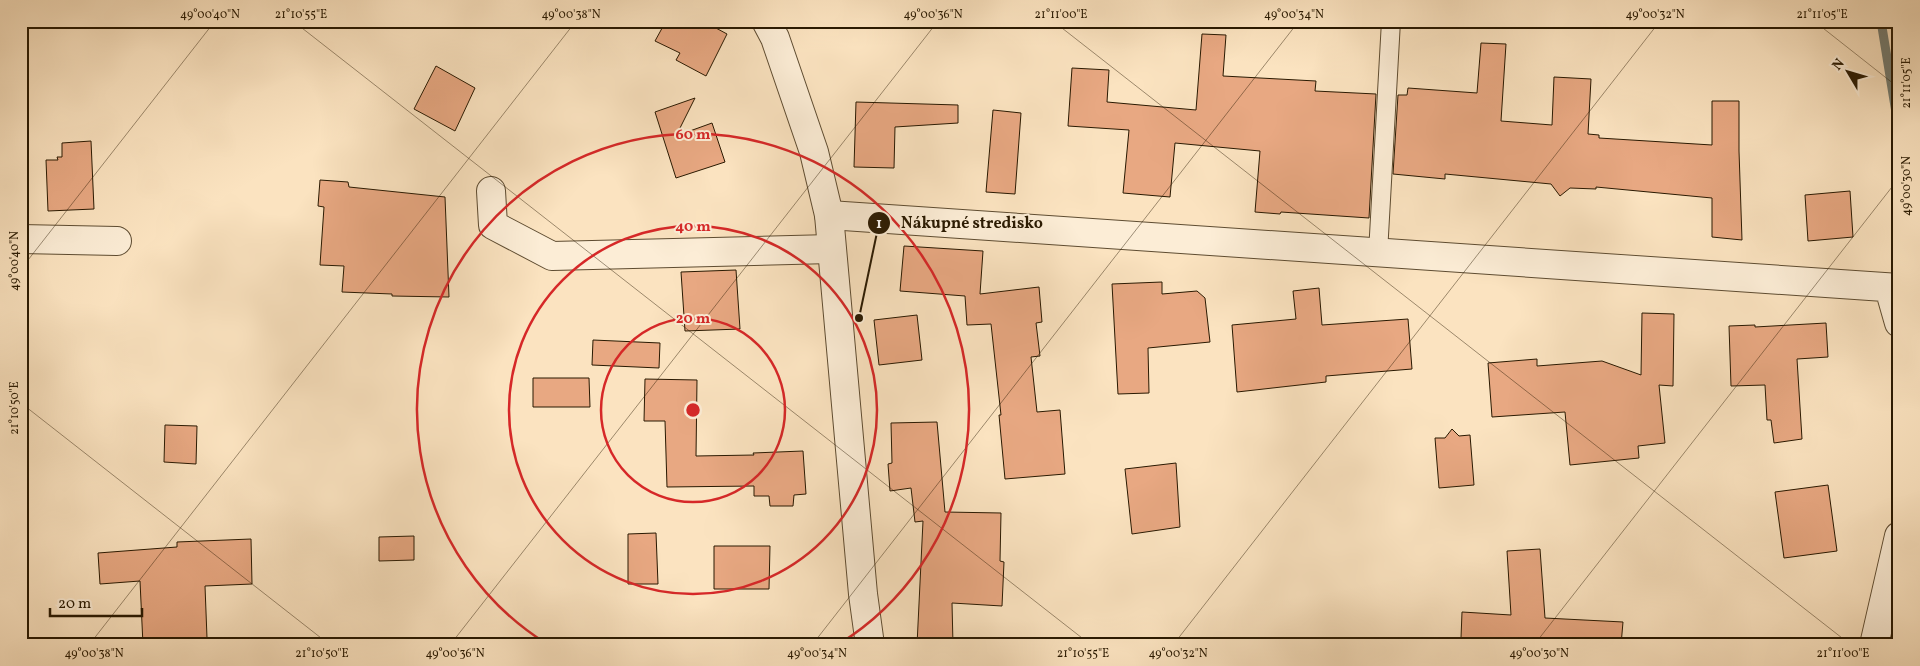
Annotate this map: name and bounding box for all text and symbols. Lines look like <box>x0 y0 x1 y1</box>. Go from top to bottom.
text: 49°00'40"N <box>180 7 240 23</box>
text: 21°10'55"E <box>275 7 327 23</box>
text: 49°00'38"N <box>541 7 601 23</box>
text: 49°00'36"N <box>903 7 963 23</box>
text: 21°11'00"E <box>1035 7 1087 23</box>
text: 49°00'34"N <box>1264 7 1324 23</box>
text: 49°00'32"N <box>1625 7 1685 23</box>
text: 21°11'05"E <box>1796 7 1848 23</box>
north arrow <box>1822 48 1872 98</box>
text: N <box>1828 55 1850 75</box>
text: 21°11'05"E <box>1899 57 1915 109</box>
text: 60 m <box>676 125 711 146</box>
text: 49°00'30"N <box>1899 156 1915 216</box>
callout: Nákupné stredisko <box>866 207 1053 238</box>
text: Nákupné stredisko <box>901 213 1043 235</box>
text: 1 <box>876 214 882 235</box>
text: 40 m <box>675 217 711 238</box>
text: 49°00'40"N <box>7 231 23 291</box>
text: 20 m <box>676 309 711 330</box>
text: 21°10'50"E <box>7 381 23 435</box>
centre of rings <box>684 401 702 419</box>
scale bar <box>50 586 142 618</box>
text: 20 m <box>58 594 91 615</box>
text: 49°00'38"N <box>64 646 124 662</box>
text: 21°10'50"E <box>295 646 349 662</box>
text: 49°00'36"N <box>425 646 485 662</box>
text: 49°00'34"N <box>787 646 847 662</box>
text: 21°10'55"E <box>1057 646 1109 662</box>
text: 49°00'32"N <box>1148 646 1208 662</box>
text: 49°00'30"N <box>1509 646 1569 662</box>
text: 21°11'00"E <box>1817 646 1869 662</box>

